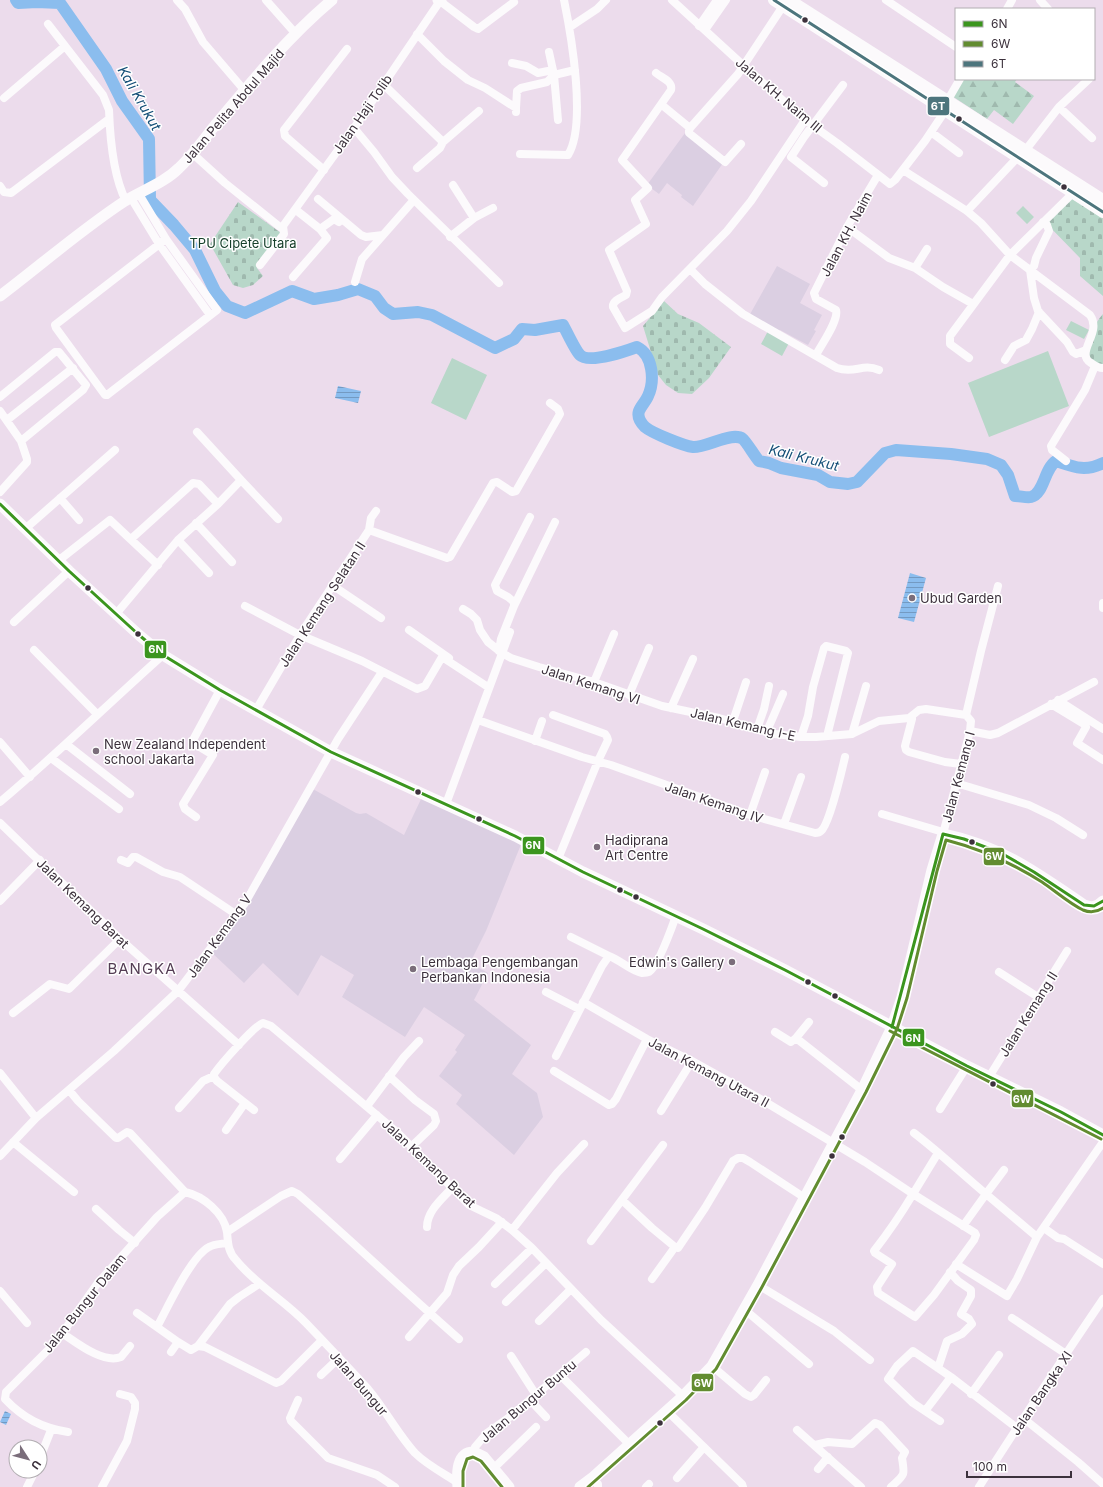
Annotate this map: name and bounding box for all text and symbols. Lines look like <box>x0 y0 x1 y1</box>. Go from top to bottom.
legend <box>955 8 1095 80</box>
unlabelled marker <box>800 15 810 25</box>
text: 6N <box>991 16 1007 31</box>
text: 6W <box>991 36 1010 51</box>
street label: Jalan Pelita Abdul Majid <box>179 45 287 167</box>
street label: Jalan KH. Naim III <box>732 54 826 136</box>
text: 6T <box>991 56 1006 71</box>
water label: Kali Krukut <box>115 63 165 134</box>
street label: Jalan Haji Tolib <box>329 71 395 157</box>
line badge: 6T <box>927 96 950 116</box>
text: 6T <box>931 99 945 113</box>
unlabelled marker <box>954 114 964 124</box>
unlabelled marker <box>1059 182 1069 192</box>
street label: Jalan KH. Naim <box>817 189 875 279</box>
park label: TPU Cipete Utara <box>189 235 297 251</box>
water label: Kali Krukut <box>767 440 841 474</box>
street label: Jalan Kemang Selatan II <box>275 538 369 670</box>
unlabelled marker <box>83 583 93 593</box>
place label: Ubud Garden <box>920 590 1002 606</box>
marker: Ubud Garden <box>907 593 917 603</box>
unlabelled marker <box>133 629 143 639</box>
line badge: 6N <box>144 640 167 659</box>
text: 6N <box>148 642 164 656</box>
street label: Jalan Kemang VI <box>540 661 642 707</box>
street label: Jalan Kemang I-E <box>689 704 797 744</box>
street label: Jalan Kemang I <box>938 730 978 824</box>
place label: New Zealand Independent school Jakarta <box>104 736 266 767</box>
marker: New Zealand Independent school Jakarta <box>91 746 101 756</box>
street label: Jalan Kemang IV <box>663 778 765 826</box>
unlabelled marker <box>413 787 423 797</box>
unlabelled marker <box>474 814 484 824</box>
place label: Hadiprana Art Centre <box>605 832 668 863</box>
line badge: 6N <box>522 836 545 855</box>
unlabelled marker <box>967 837 977 847</box>
text: 6N <box>525 838 541 852</box>
marker: Hadiprana Art Centre <box>592 842 602 852</box>
line badge: 6W <box>983 847 1005 866</box>
text: 6W <box>985 849 1004 863</box>
street label: Jalan Kemang Barat <box>33 855 133 951</box>
unlabelled marker <box>615 885 625 895</box>
street label: Jalan Kemang V <box>183 891 255 981</box>
unlabelled marker <box>631 892 641 902</box>
place label: Lembaga Pengembangan Perbankan Indonesia <box>421 954 578 985</box>
place label: Edwin's Gallery <box>629 954 724 970</box>
marker: Edwin's Gallery <box>727 957 737 967</box>
district label: BANGKA <box>107 959 177 978</box>
marker: Lembaga Pengembangan Perbankan Indonesia <box>408 964 418 974</box>
street label: Jalan Kemang II <box>995 969 1061 1059</box>
unlabelled marker <box>803 977 813 987</box>
unlabelled marker <box>830 991 840 1001</box>
line badge: 6N <box>902 1028 925 1047</box>
text: 6N <box>905 1031 921 1045</box>
street label: Jalan Kemang Utara II <box>646 1033 772 1111</box>
unlabelled marker <box>988 1079 998 1089</box>
line badge: 6W <box>1011 1089 1034 1108</box>
text: 6W <box>1013 1092 1032 1106</box>
street label: Jalan Kemang Barat <box>379 1115 479 1211</box>
unlabelled marker <box>837 1132 847 1142</box>
unlabelled marker <box>827 1151 837 1161</box>
street label: Jalan Bungur Dalam <box>39 1250 129 1356</box>
street label: Jalan Bungur <box>326 1347 392 1419</box>
street label: Jalan Bangka XI <box>1007 1348 1075 1438</box>
street label: Jalan Bungur Buntu <box>477 1356 579 1446</box>
line badge: 6W <box>691 1373 714 1392</box>
text: 6W <box>694 1376 713 1390</box>
unlabelled marker <box>655 1418 665 1428</box>
north arrow <box>8 1439 48 1479</box>
scale bar <box>967 1453 1071 1479</box>
text: U <box>28 1458 44 1472</box>
text: 100 m <box>973 1459 1007 1474</box>

